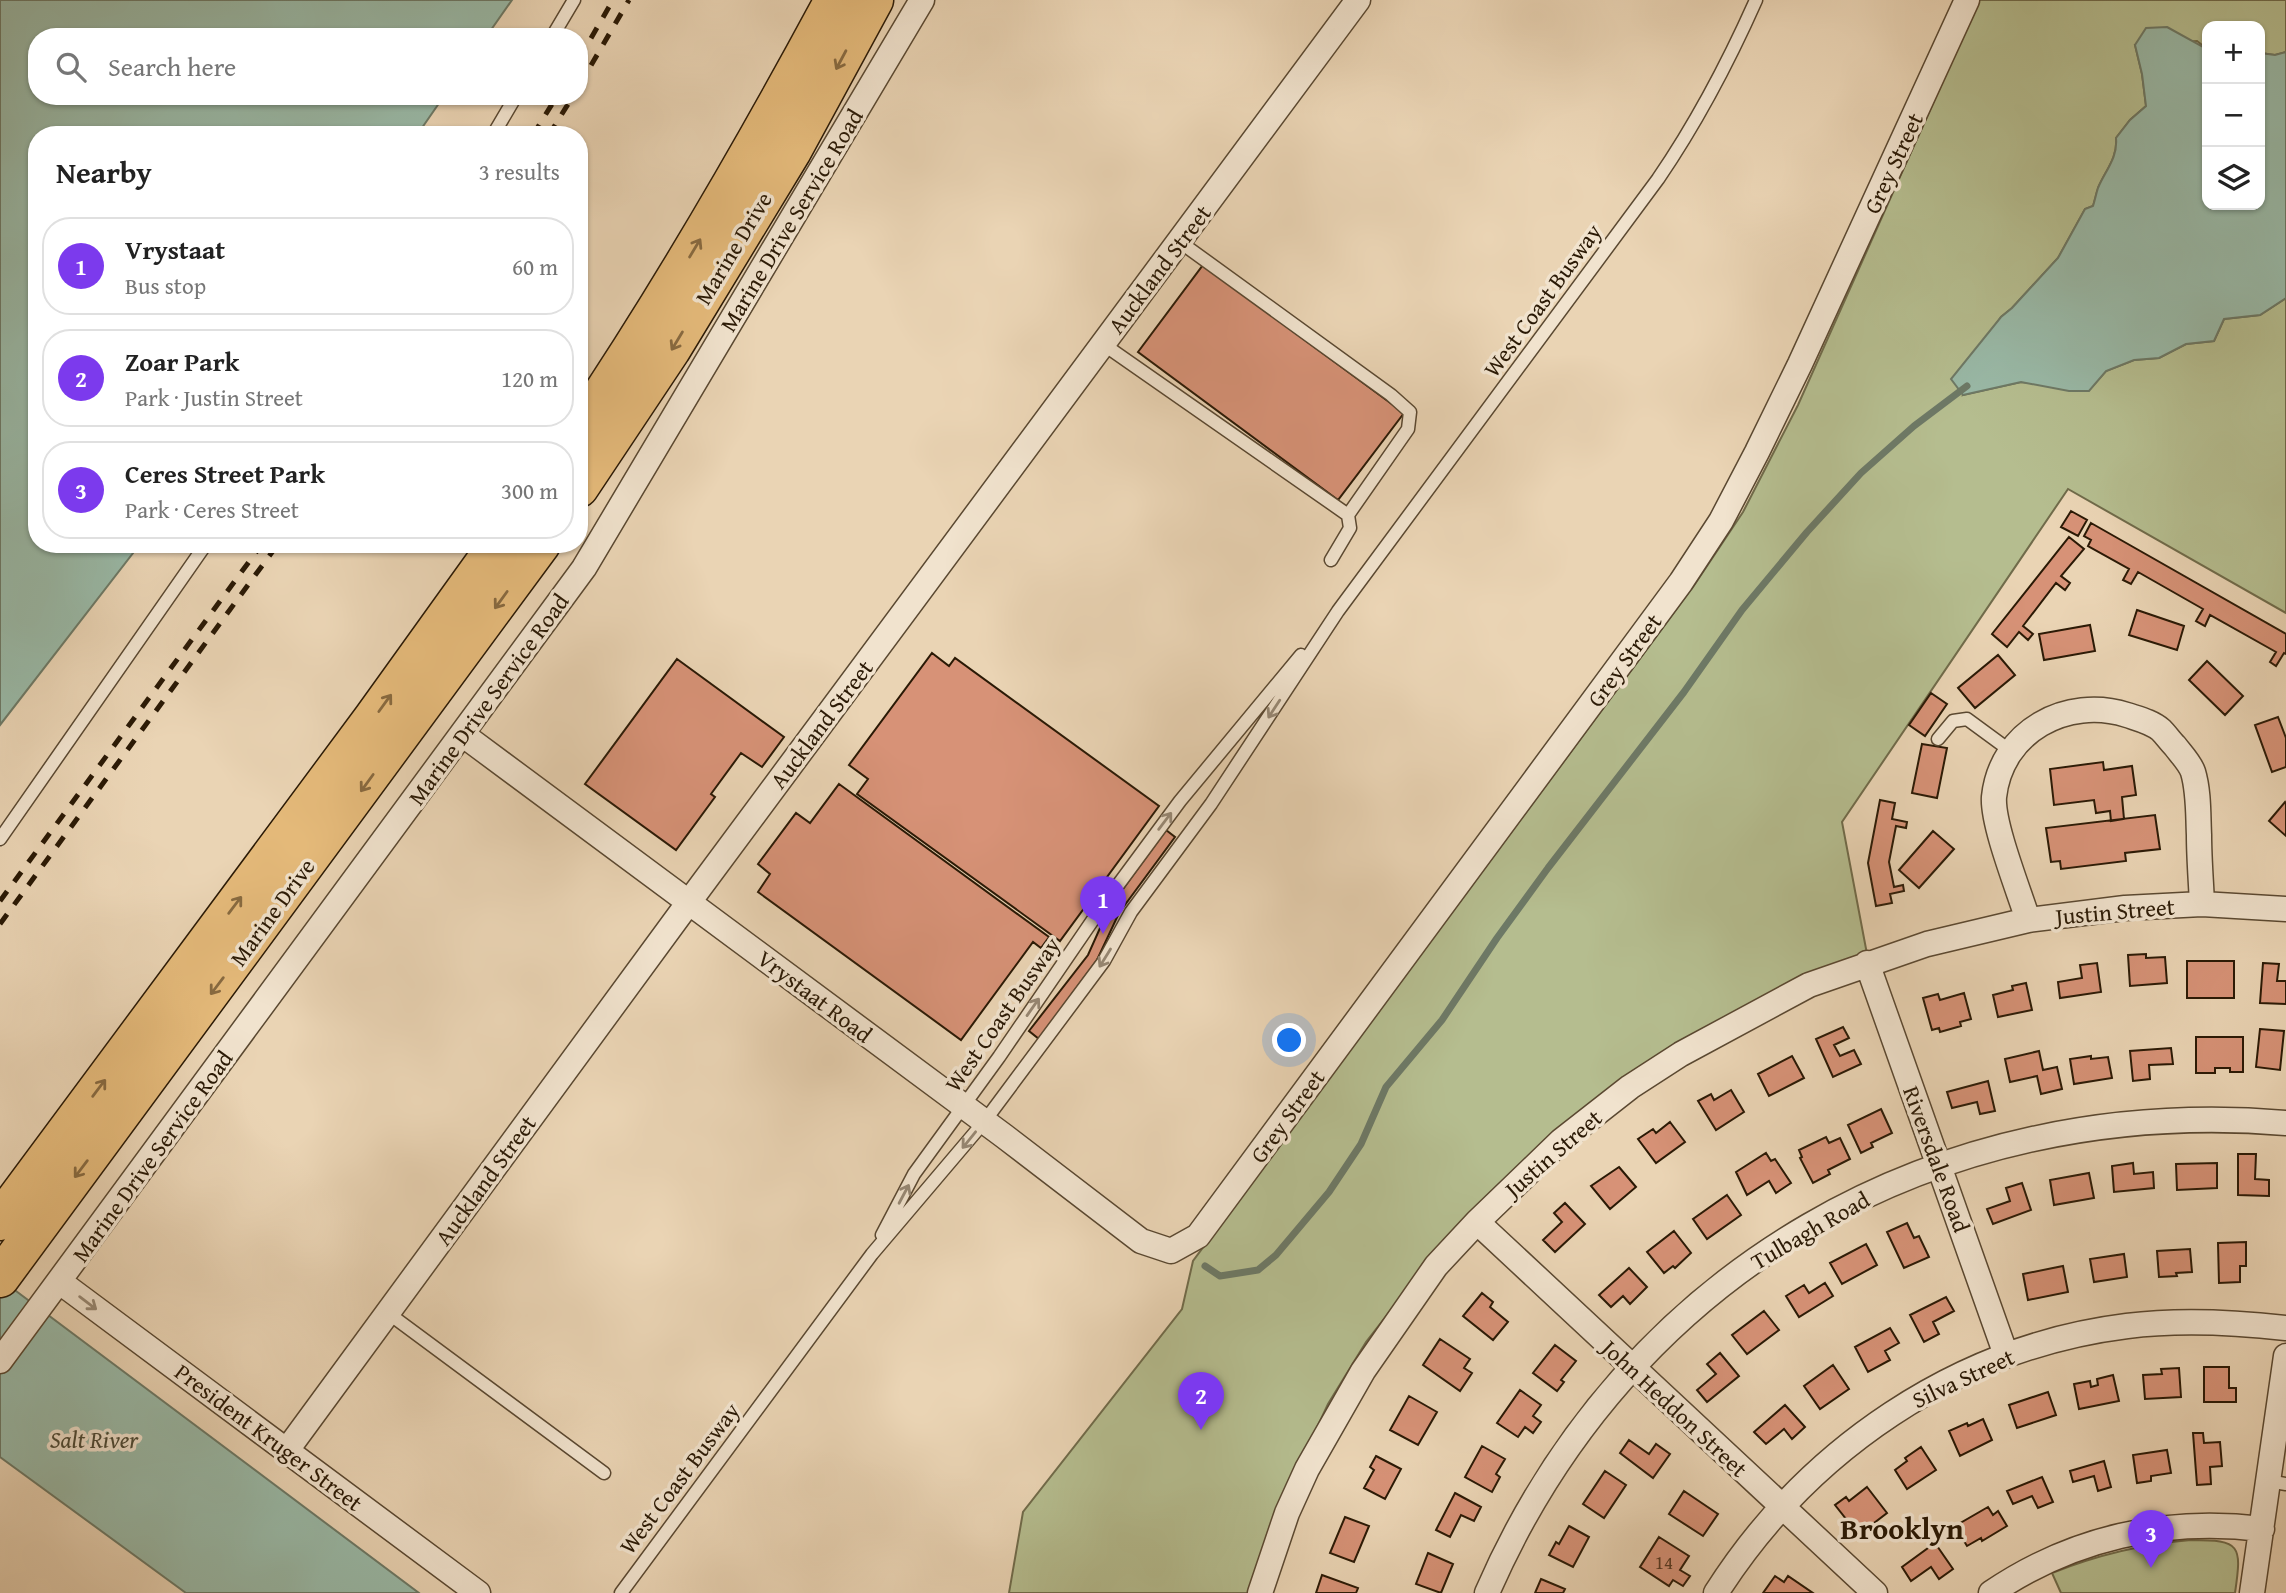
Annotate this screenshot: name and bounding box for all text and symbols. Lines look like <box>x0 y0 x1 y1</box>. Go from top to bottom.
map controls <box>2202 21 2265 210</box>
button: + <box>2202 21 2265 84</box>
search box <box>28 28 588 105</box>
text: Search here <box>108 47 236 86</box>
icon: search <box>52 48 90 86</box>
one-way arrow <box>834 49 847 70</box>
button: − <box>2202 84 2265 147</box>
street label: Marine Drive Service Road <box>714 104 868 336</box>
street label: Grey Street <box>1855 107 1931 219</box>
button: layers <box>2202 147 2265 210</box>
text: Nearby <box>56 150 152 194</box>
text: 3 results <box>479 155 560 188</box>
street label: Marine Drive <box>689 187 777 309</box>
street label: Auckland Street <box>1100 198 1218 340</box>
street label: West Coast Busway <box>1475 216 1609 383</box>
text: Vrystaat <box>125 230 225 269</box>
one-way arrow <box>688 238 702 258</box>
text: 1 <box>75 250 87 283</box>
text: 60 m <box>512 250 558 283</box>
text: Bus stop <box>125 269 206 302</box>
one-way arrow <box>670 330 684 350</box>
text: Zoar Park <box>125 342 239 381</box>
text: 2 <box>75 362 87 395</box>
text: 120 m <box>501 362 558 395</box>
text: Park · Justin Street <box>125 381 303 414</box>
text: Ceres Street Park <box>125 454 325 493</box>
text: 3 <box>75 474 87 507</box>
text: 300 m <box>501 474 558 507</box>
text: Park · Ceres Street <box>125 493 299 526</box>
street label: Marine Drive Service Road <box>400 586 577 812</box>
one-way arrow <box>494 590 509 609</box>
street label: Grey Street <box>1579 607 1669 713</box>
street label: Auckland Street <box>762 653 880 795</box>
one-way arrow <box>377 694 392 713</box>
one-way arrow <box>1266 699 1281 718</box>
one-way arrow <box>359 773 374 792</box>
one-way arrow <box>1157 812 1172 831</box>
street label: Marine Drive <box>222 851 322 973</box>
pin: 1 <box>1080 876 1126 934</box>
street label: Justin Street <box>2051 889 2176 933</box>
one-way arrow <box>227 896 242 915</box>
street label: West Coast Busway <box>936 930 1068 1098</box>
street label: Vrystaat Road <box>751 942 880 1051</box>
one-way arrow <box>1098 948 1113 967</box>
one-way arrow <box>210 976 224 995</box>
one-way arrow <box>1026 998 1040 1017</box>
your location <box>1272 1023 1306 1057</box>
street label: Marine Drive Service Road <box>64 1043 241 1269</box>
street label: Grey Street <box>1242 1063 1332 1169</box>
one-way arrow <box>92 1079 106 1098</box>
street label: Riversdale Road <box>1895 1081 1979 1237</box>
street label: Justin Street <box>1495 1101 1609 1207</box>
street label: Auckland Street <box>426 1108 544 1252</box>
one-way arrow <box>961 1131 977 1149</box>
one-way arrow <box>74 1159 89 1177</box>
street label: Tulbagh Road <box>1745 1182 1876 1277</box>
one-way arrow <box>897 1184 911 1204</box>
one-way arrow <box>78 1295 97 1310</box>
street label: John Heddon Street <box>1593 1330 1755 1484</box>
street label: Silva Street <box>1907 1340 2019 1416</box>
street label: President Kruger Street <box>168 1355 370 1519</box>
pin: 2 <box>1178 1372 1224 1430</box>
street label: West Coast Busway <box>611 1395 747 1561</box>
water label: Salt River <box>50 1422 139 1457</box>
district label: Brooklyn <box>1840 1506 1964 1550</box>
pin: 3 <box>2128 1510 2174 1568</box>
house number: 14 <box>1655 1548 1673 1576</box>

